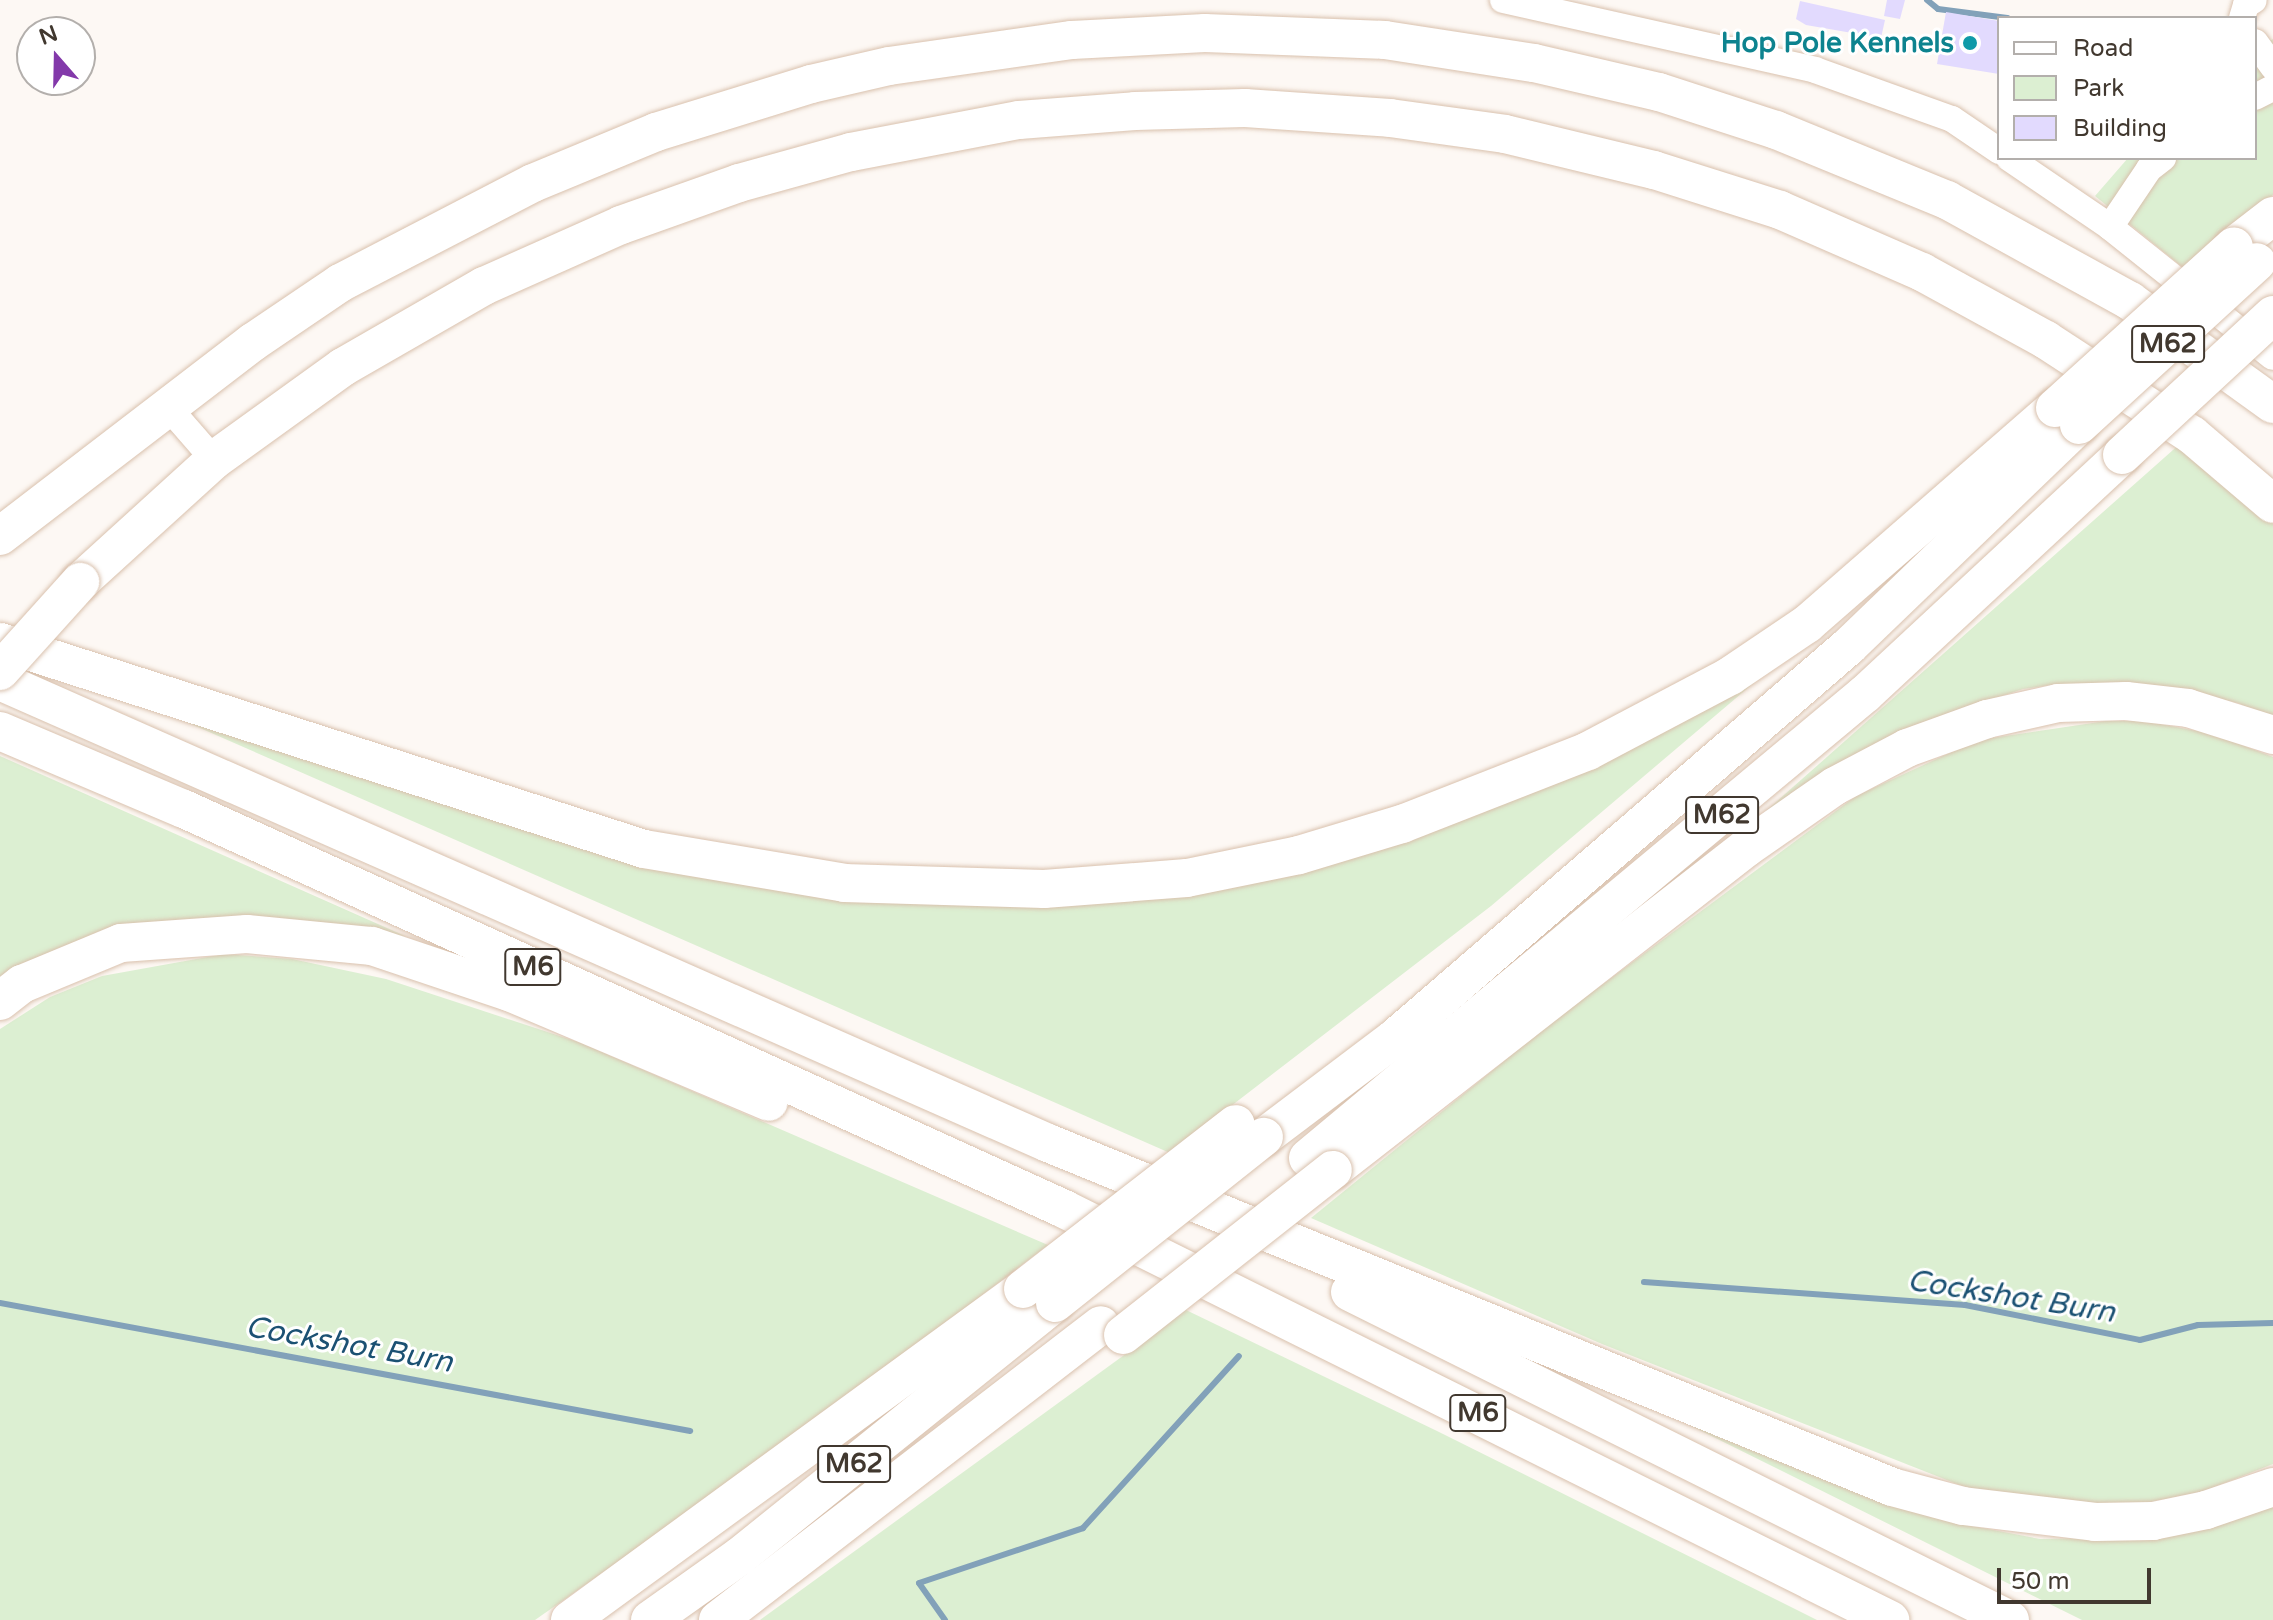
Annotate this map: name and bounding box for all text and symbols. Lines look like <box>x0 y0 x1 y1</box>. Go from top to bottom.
north arrow <box>16 16 96 96</box>
legend <box>1997 16 2257 160</box>
text: N <box>36 20 61 51</box>
place label: Hop Pole Kennels <box>1721 26 1954 60</box>
marker: Hop Pole Kennels <box>1961 34 1979 52</box>
text: Road <box>2073 34 2133 63</box>
text: Park <box>2073 74 2124 103</box>
text: Building <box>2073 114 2167 143</box>
road number: M62 <box>2130 322 2206 366</box>
road number: M62 <box>1684 793 1760 837</box>
road number: M6 <box>503 945 563 989</box>
water label: Cockshot Burn <box>1905 1263 2117 1331</box>
water label: Cockshot Burn <box>243 1309 455 1381</box>
road number: M6 <box>1448 1391 1508 1435</box>
road number: M62 <box>816 1442 892 1486</box>
scale bar <box>2001 1552 2155 1602</box>
text: 50 m <box>2011 1567 2069 1596</box>

